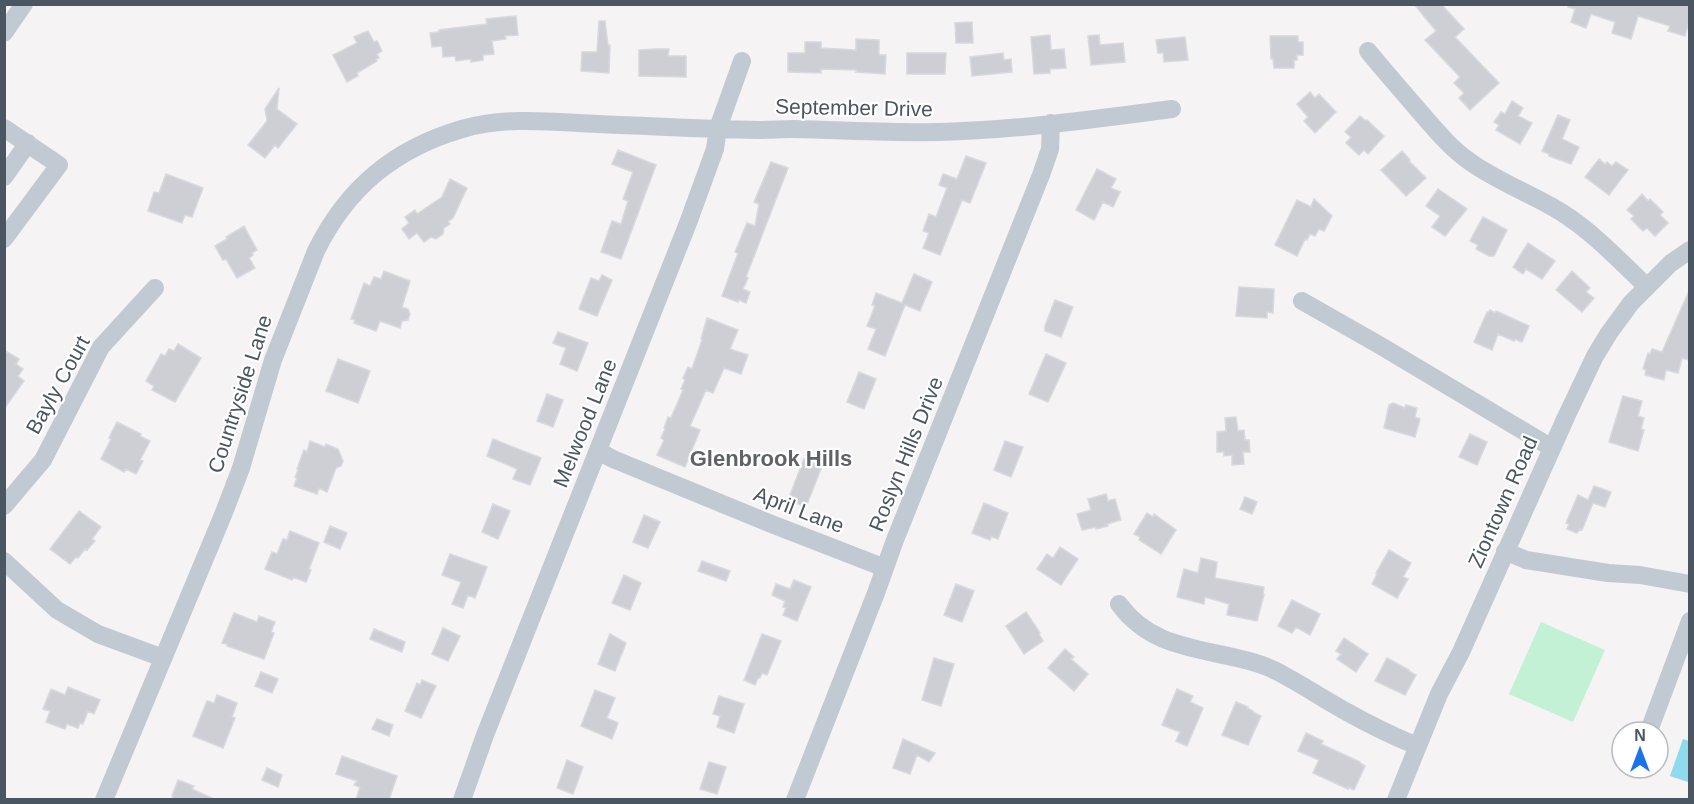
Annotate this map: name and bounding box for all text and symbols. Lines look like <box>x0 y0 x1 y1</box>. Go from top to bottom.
street label: September Drive <box>775 95 933 120</box>
street label: Countryside Lane <box>203 312 276 476</box>
street label: Bayly Court <box>21 332 94 438</box>
street label: Melwood Lane <box>548 355 621 490</box>
street label: Roslyn Hills Drive <box>864 373 947 534</box>
street label: Ziontown Road <box>1463 433 1542 571</box>
district label: Glenbrook Hills <box>690 446 852 471</box>
street label: April Lane <box>751 482 847 537</box>
north arrow <box>1610 720 1670 780</box>
text: N <box>1634 727 1646 744</box>

